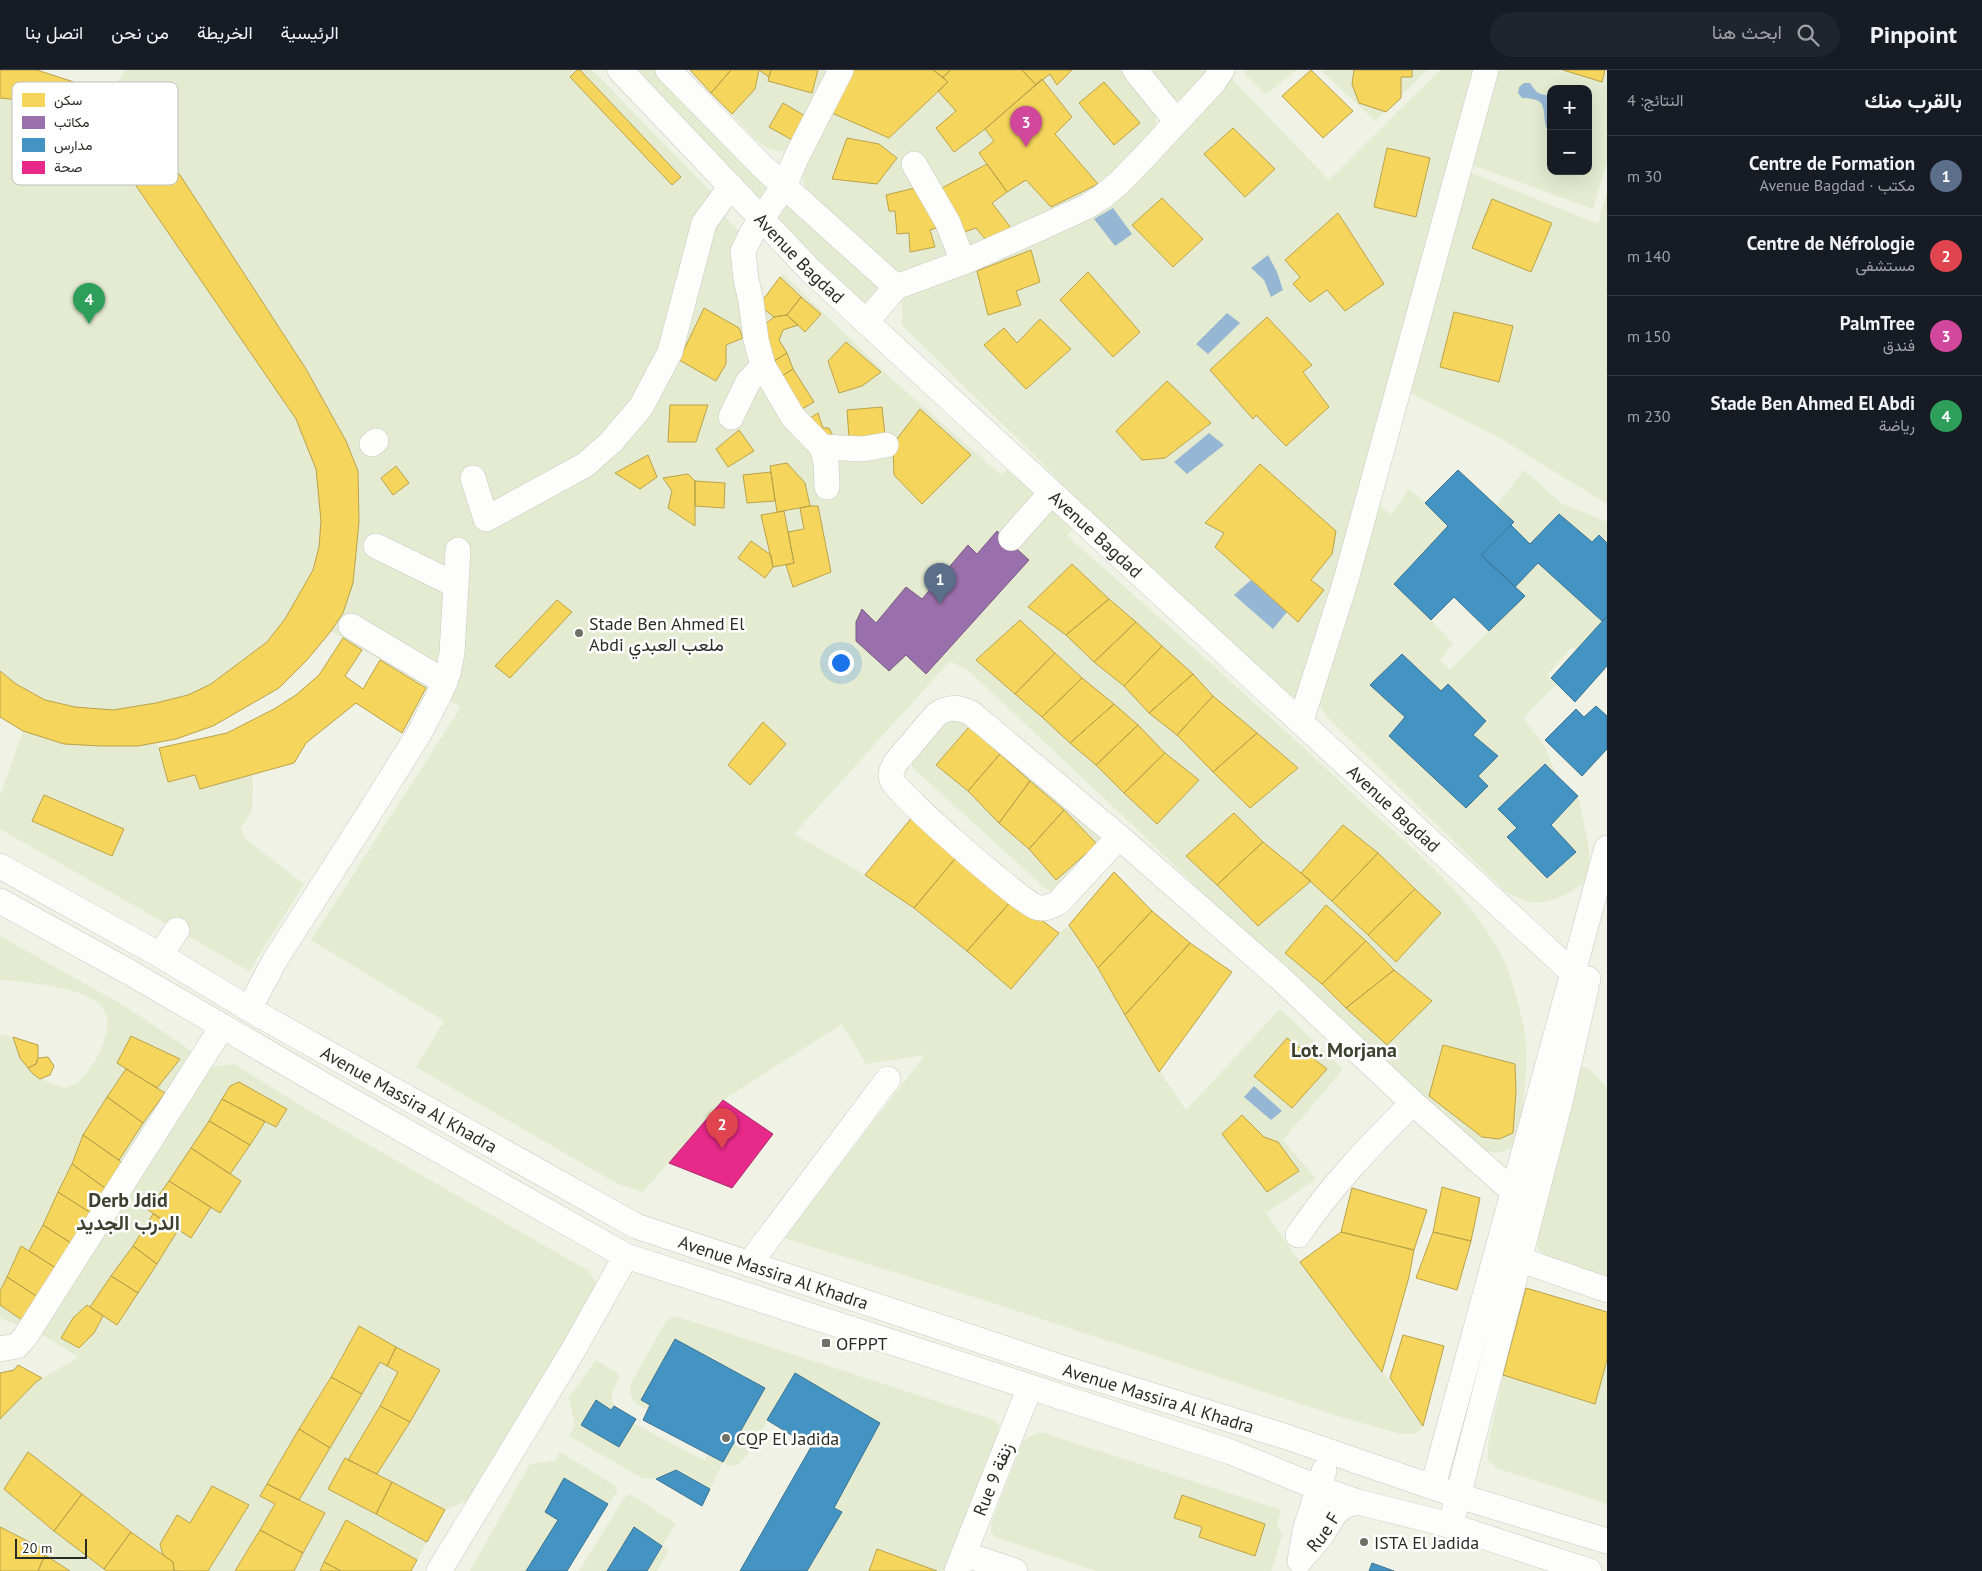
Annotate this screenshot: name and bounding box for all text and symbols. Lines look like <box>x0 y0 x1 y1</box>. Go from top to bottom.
search box <box>1490 12 1840 57</box>
text: Pinpoint <box>1870 19 1957 50</box>
text: ابحث هنا <box>1712 20 1782 44</box>
text: اتصل بنا <box>25 21 83 44</box>
text: من نحن <box>111 21 169 44</box>
text: الخريطة <box>197 21 253 44</box>
text: الرئيسية <box>281 21 339 44</box>
icon: search <box>1794 21 1822 49</box>
legend <box>12 82 178 185</box>
map controls <box>1547 85 1592 175</box>
button: + <box>1547 85 1592 130</box>
text: بالقرب منك <box>1864 87 1962 114</box>
text: النتائج: 4 <box>1627 90 1683 110</box>
text: سكن <box>54 91 82 109</box>
pin: 3 <box>1010 106 1042 147</box>
text: مكاتب <box>54 113 90 131</box>
button: − <box>1547 130 1592 175</box>
text: مدارس <box>54 136 92 154</box>
text: Centre de Formation <box>1749 151 1915 175</box>
text: صحة <box>54 158 83 176</box>
text: 30 m <box>1627 166 1662 186</box>
text: 1 <box>1941 166 1951 186</box>
text: مكتب · Avenue Bagdad <box>1760 175 1915 195</box>
street label: Avenue Bagdad <box>750 208 850 308</box>
text: Centre de Néfrologie <box>1747 231 1915 255</box>
text: 140 m <box>1627 246 1670 266</box>
text: 2 <box>1941 246 1951 266</box>
text: مستشفى <box>1855 255 1915 275</box>
pin: 4 <box>73 283 105 324</box>
text: PalmTree <box>1840 311 1915 335</box>
text: 150 m <box>1627 326 1670 346</box>
text: 3 <box>1941 326 1951 346</box>
text: فندق <box>1883 335 1915 355</box>
text: Stade Ben Ahmed El Abdi <box>1710 391 1915 415</box>
text: 230 m <box>1627 406 1670 426</box>
text: 4 <box>1941 406 1951 426</box>
text: رياضة <box>1879 415 1915 435</box>
street label: Avenue Bagdad <box>1045 485 1148 582</box>
pin: 1 <box>924 563 956 604</box>
place label: Stade Ben Ahmed El Abdi ملعب العبدي <box>589 612 745 660</box>
marker: Stade Ben Ahmed El Abdi ملعب العبدي <box>573 627 585 639</box>
your location <box>828 650 854 676</box>
street label: Avenue Bagdad <box>1343 759 1445 857</box>
district label: Lot. Morjana <box>1291 1037 1397 1063</box>
street label: Avenue Massira Al Khadra <box>317 1040 502 1158</box>
pin: 2 <box>706 1108 738 1149</box>
district label: Derb Jdid الدرب الجديد <box>76 1187 180 1236</box>
street label: Avenue Massira Al Khadra <box>676 1230 872 1314</box>
place label: OFPPT <box>836 1332 887 1355</box>
marker: OFPPT <box>820 1337 832 1349</box>
street label: Avenue Massira Al Khadra <box>1060 1357 1257 1438</box>
place label: CQP El Jadida <box>736 1427 839 1450</box>
marker: CQP El Jadida <box>720 1432 732 1444</box>
street label: Rue 9 زنقة <box>968 1439 1018 1519</box>
street label: Rue F <box>1301 1508 1345 1557</box>
place label: ISTA El Jadida <box>1374 1531 1479 1554</box>
scale bar <box>15 1536 88 1559</box>
marker: ISTA El Jadida <box>1358 1536 1370 1548</box>
text: 20 m <box>22 1539 52 1557</box>

